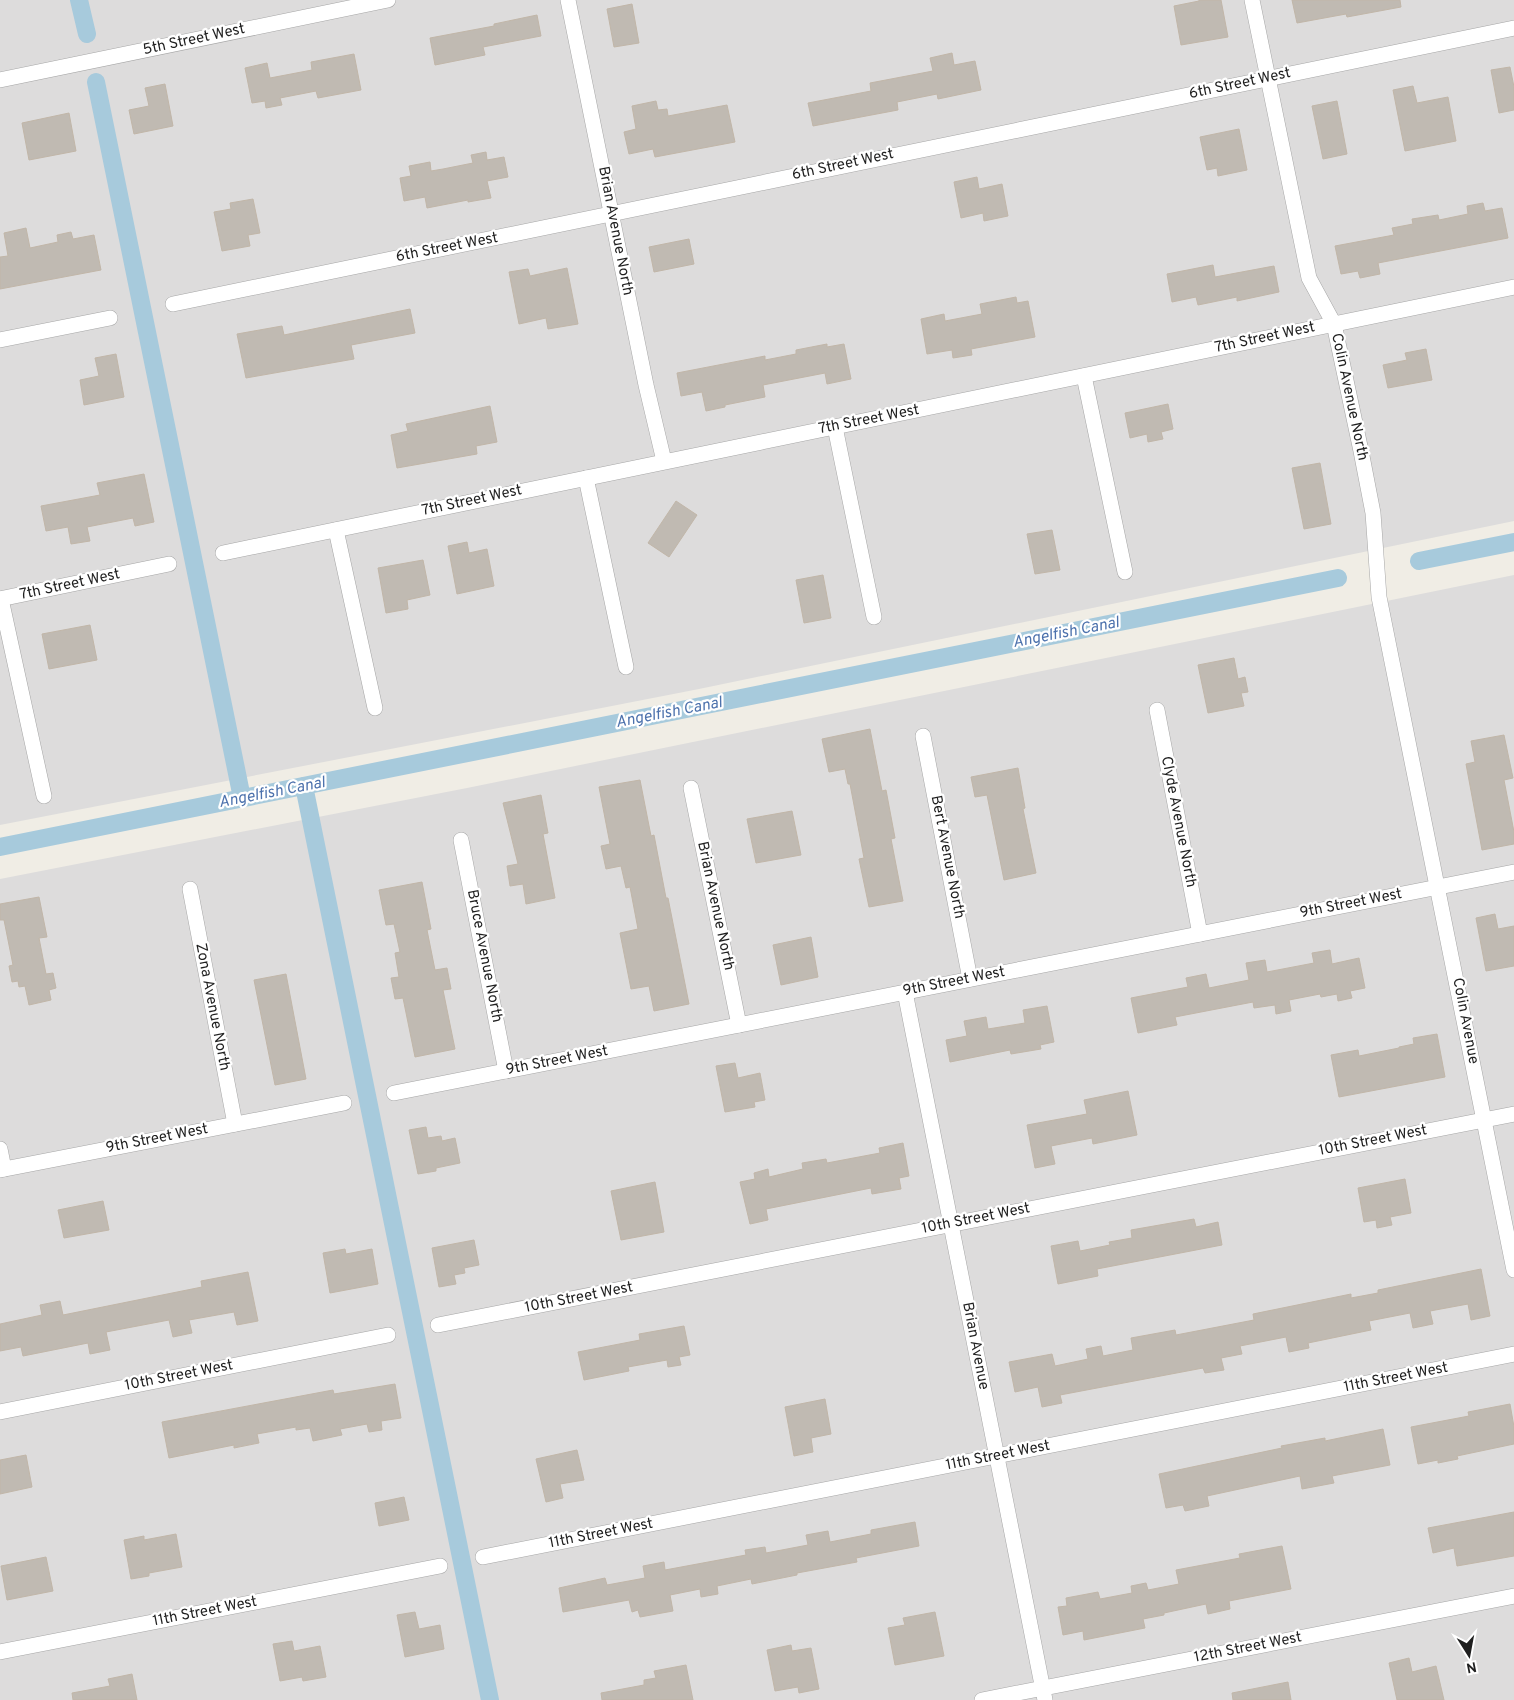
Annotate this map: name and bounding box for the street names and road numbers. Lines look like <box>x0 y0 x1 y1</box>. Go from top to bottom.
street label: 5th Street West <box>141 20 247 60</box>
street label: 6th Street West <box>1187 64 1293 104</box>
street label: 6th Street West <box>790 145 896 185</box>
street label: Brian Avenue North <box>593 165 637 297</box>
street label: 6th Street West <box>394 229 500 267</box>
street label: 7th Street West <box>1213 318 1317 358</box>
street label: Colin Avenue North <box>1326 332 1372 462</box>
street label: 7th Street West <box>817 401 921 439</box>
street label: 7th Street West <box>420 481 524 521</box>
street label: 7th Street West <box>18 565 122 605</box>
street label: Clyde Avenue North <box>1156 755 1200 889</box>
street label: Bert Avenue North <box>926 794 968 920</box>
street label: Brian Avenue North <box>692 840 738 972</box>
street label: 9th Street West <box>1298 885 1404 923</box>
street label: Bruce Avenue North <box>462 888 506 1024</box>
street label: Zona Avenue North <box>190 942 234 1072</box>
street label: 9th Street West <box>901 963 1007 1001</box>
street label: Colin Avenue <box>1447 976 1483 1066</box>
street label: 9th Street West <box>504 1042 610 1080</box>
street label: 9th Street West <box>104 1120 210 1158</box>
street label: 10th Street West <box>1317 1121 1429 1161</box>
street label: 10th Street West <box>920 1199 1032 1239</box>
street label: 10th Street West <box>523 1278 635 1318</box>
street label: Brian Avenue <box>957 1300 993 1392</box>
street label: 10th Street West <box>123 1356 235 1396</box>
street label: 11th Street West <box>1342 1359 1450 1397</box>
street label: 11th Street West <box>944 1437 1052 1475</box>
street label: 11th Street West <box>547 1515 655 1553</box>
street label: 11th Street West <box>151 1593 259 1631</box>
street label: 12th Street West <box>1192 1628 1304 1668</box>

